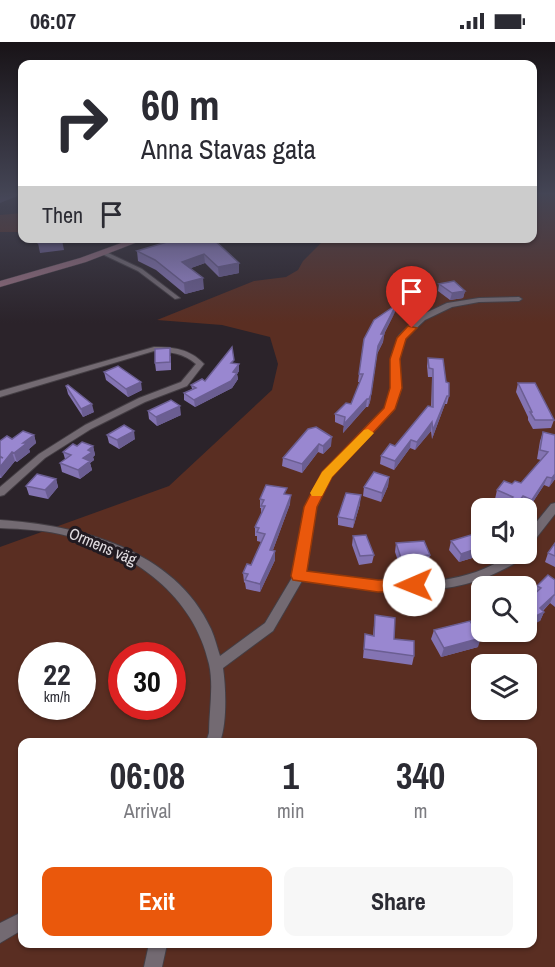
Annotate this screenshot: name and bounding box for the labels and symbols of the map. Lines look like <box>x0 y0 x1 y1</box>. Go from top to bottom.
pin <box>386 266 437 328</box>
street label: Ormens väg <box>66 522 141 570</box>
position arrow <box>382 553 446 617</box>
speed limit sign: 30 <box>108 642 186 720</box>

